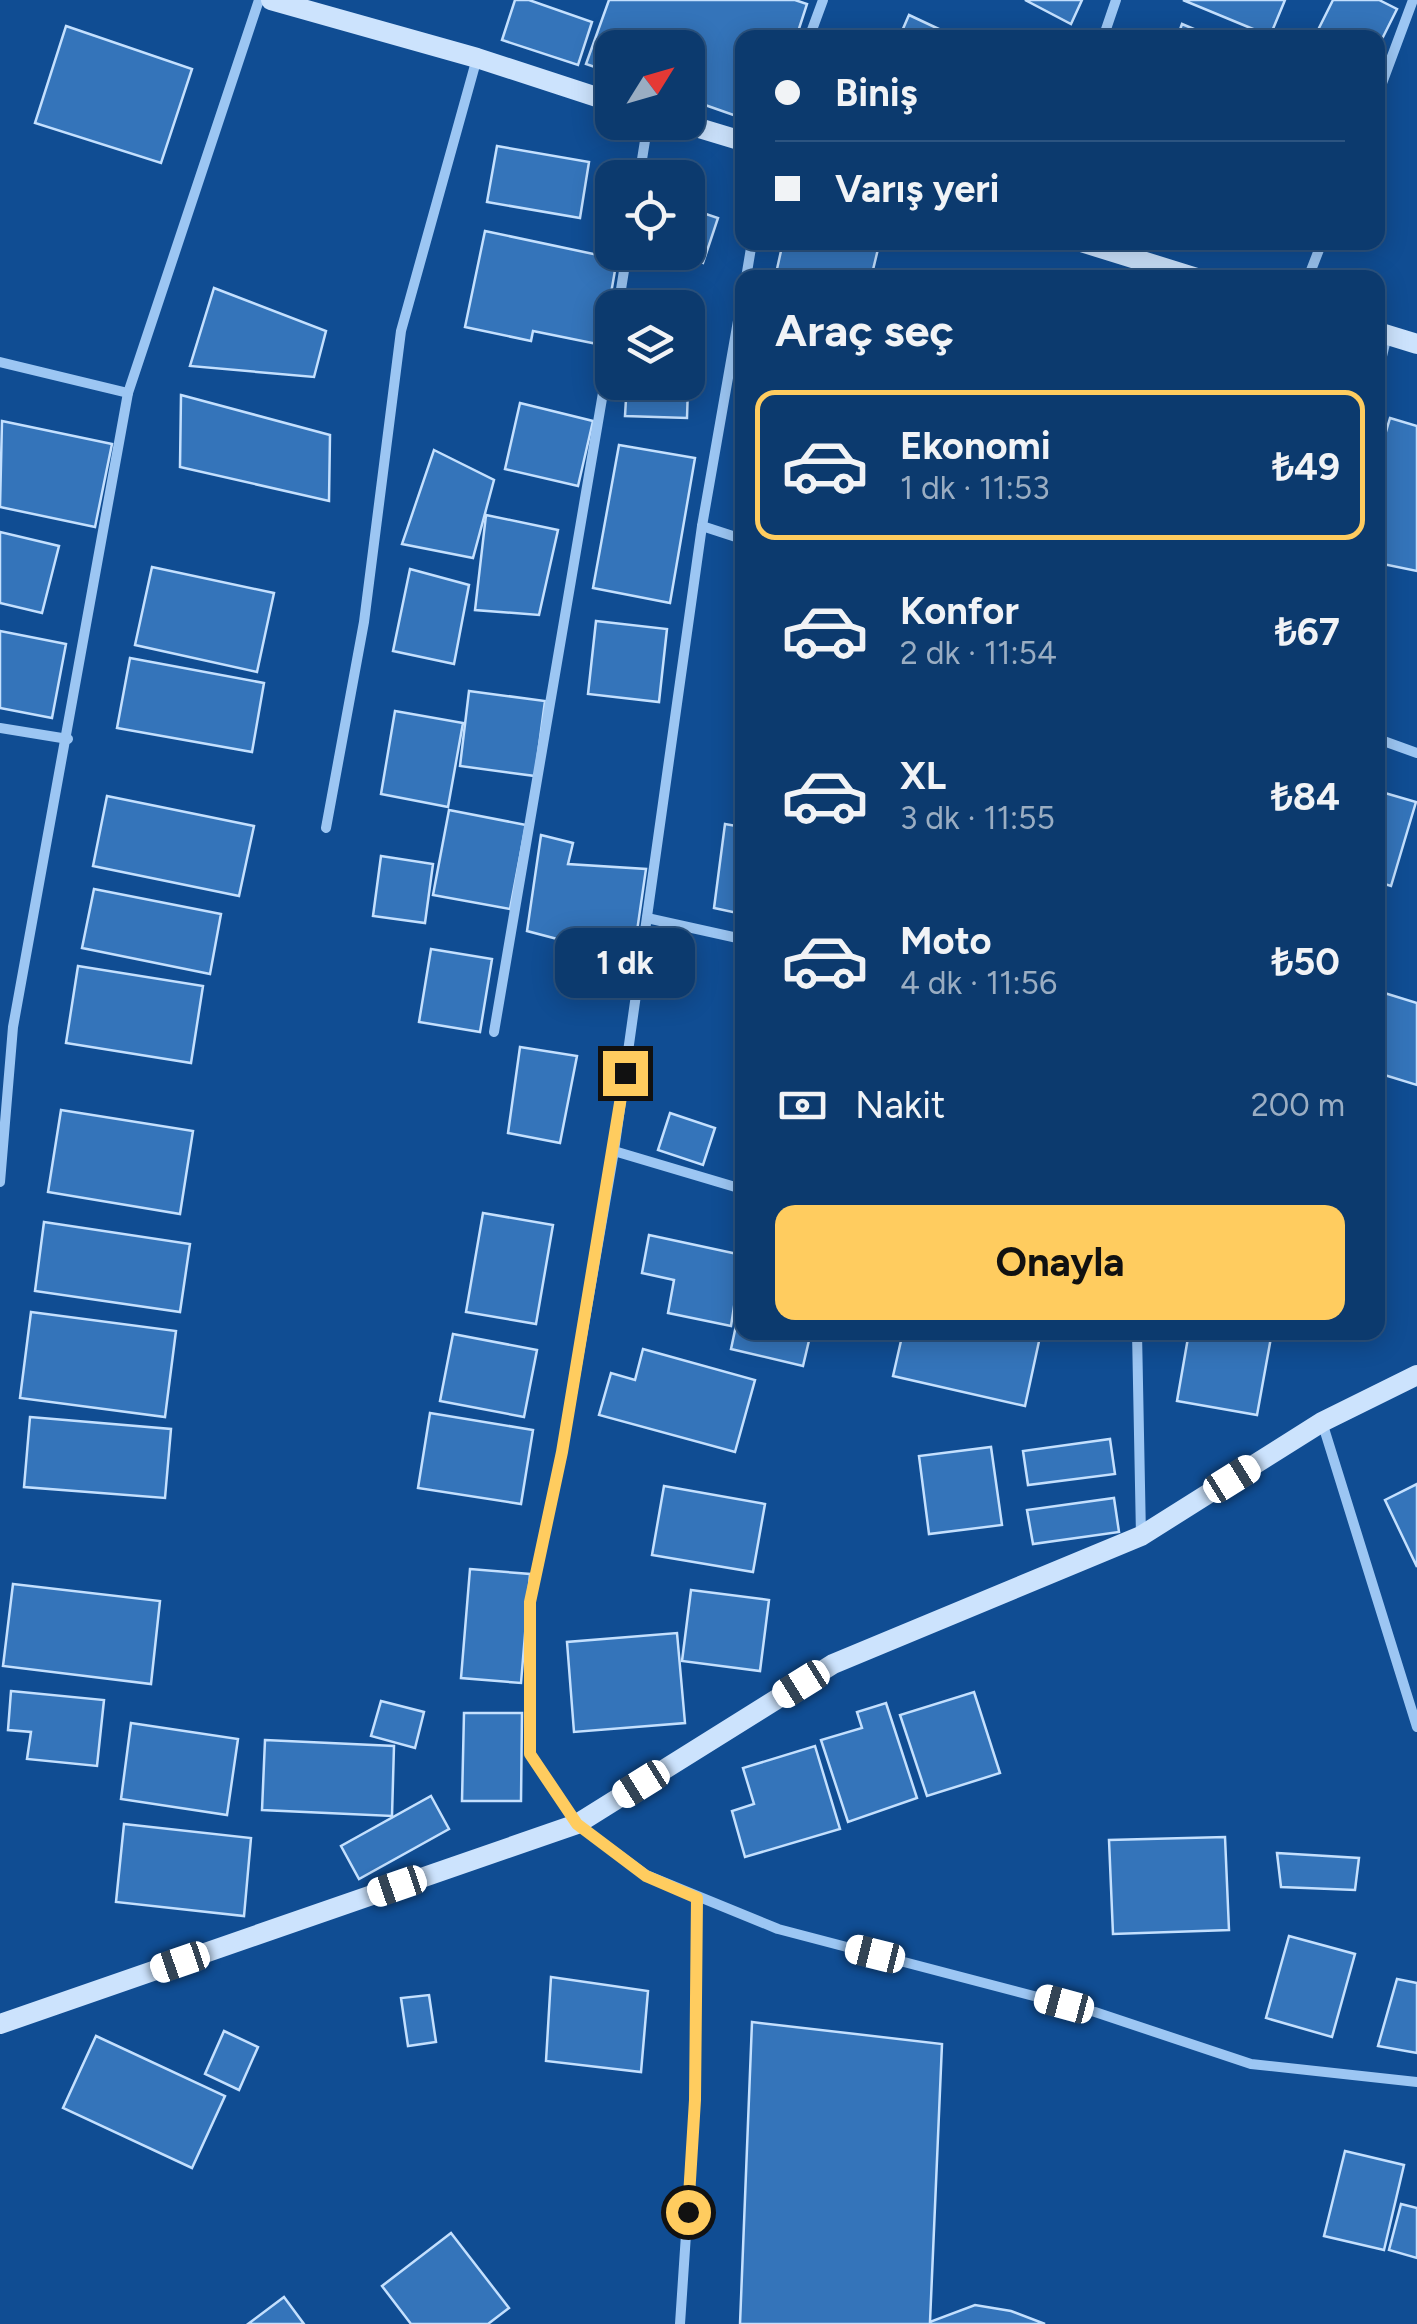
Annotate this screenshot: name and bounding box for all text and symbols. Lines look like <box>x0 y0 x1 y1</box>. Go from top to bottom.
north arrow <box>595 30 705 140</box>
map controls <box>595 30 705 400</box>
text: Biniş <box>835 70 918 116</box>
button: locate <box>595 160 705 270</box>
text: Varış yeri <box>835 166 1000 212</box>
button: layers <box>595 290 705 400</box>
text: Araç seç <box>775 303 954 357</box>
icon: car <box>780 420 870 510</box>
text: Ekonomi <box>900 423 1051 469</box>
text: ₺49 <box>1272 444 1340 490</box>
text: 1 dk · 11:53 <box>900 469 1050 507</box>
icon: car <box>780 585 870 675</box>
text: Konfor <box>900 588 1019 634</box>
text: ₺67 <box>1275 609 1340 655</box>
text: 2 dk · 11:54 <box>900 634 1057 672</box>
icon: car <box>780 750 870 840</box>
text: XL <box>900 753 946 799</box>
text: ₺84 <box>1271 774 1340 820</box>
text: 3 dk · 11:55 <box>900 799 1055 837</box>
icon: car <box>780 915 870 1005</box>
text: Moto <box>900 918 992 964</box>
callout: 1 dk <box>555 928 695 998</box>
text: ₺50 <box>1272 939 1340 985</box>
text: 1 dk <box>596 944 654 982</box>
text: 4 dk · 11:56 <box>900 964 1057 1002</box>
route end <box>603 1051 648 1096</box>
icon: cash <box>775 1078 830 1133</box>
text: Nakit <box>855 1082 945 1128</box>
text: 200 m <box>1251 1086 1345 1124</box>
button: Onayla <box>775 1205 1345 1320</box>
car <box>1199 1450 1265 1508</box>
car <box>768 1655 834 1713</box>
car <box>608 1755 674 1813</box>
car <box>364 1862 430 1910</box>
car <box>842 1932 908 1976</box>
car <box>147 1938 213 1986</box>
car <box>1031 1982 1097 2026</box>
route start <box>666 2190 711 2235</box>

